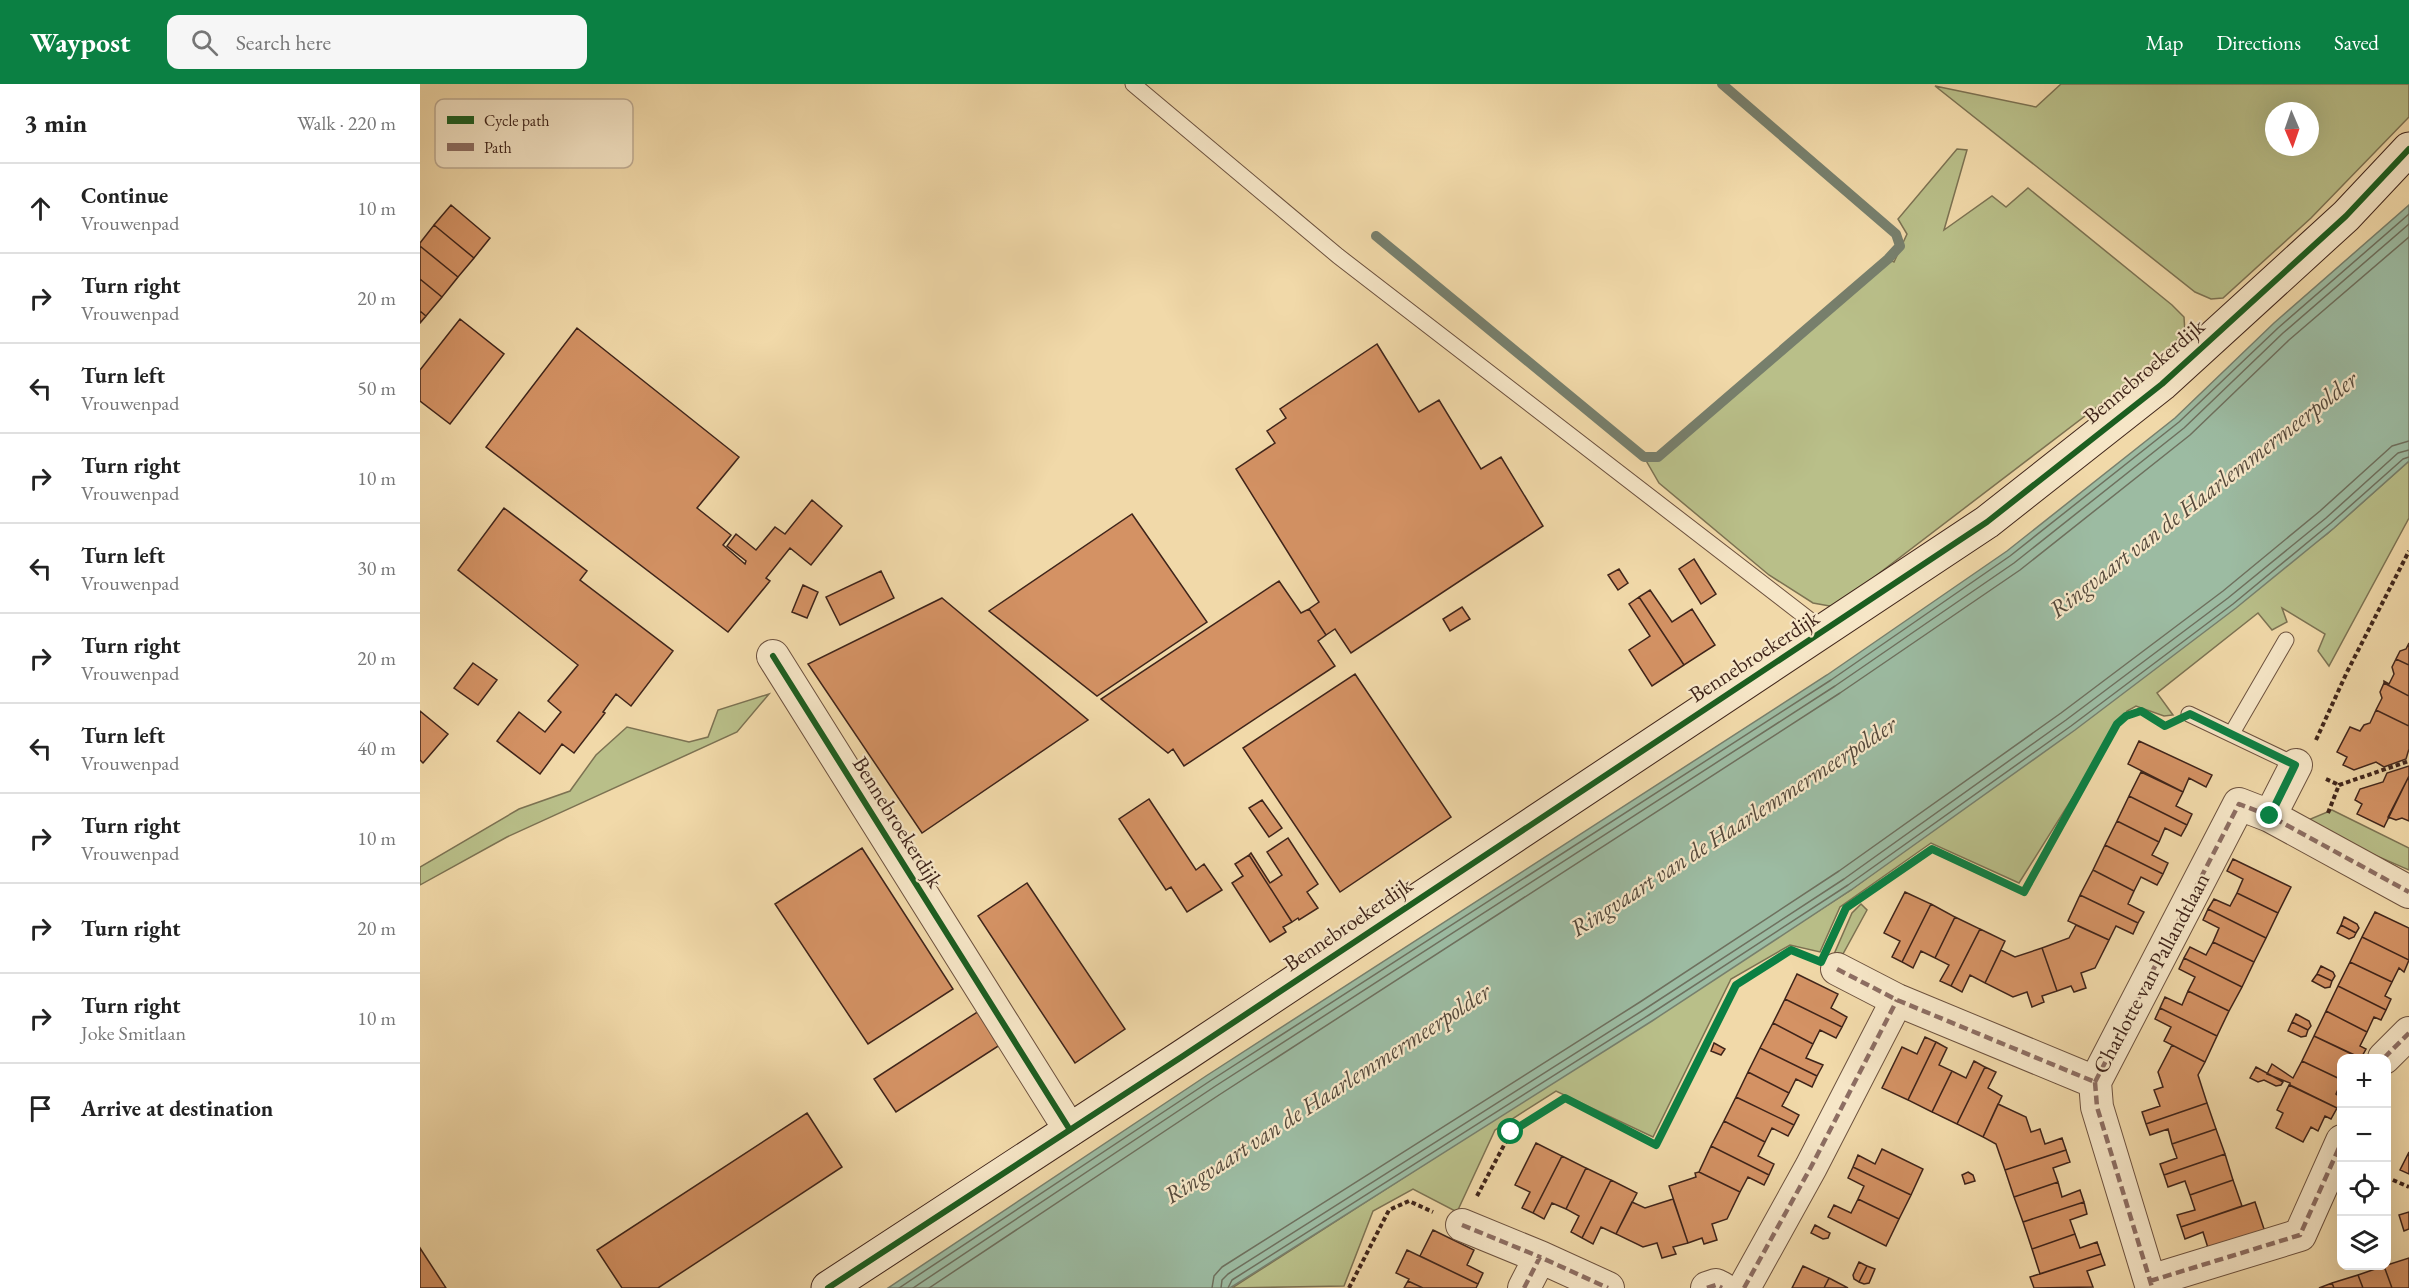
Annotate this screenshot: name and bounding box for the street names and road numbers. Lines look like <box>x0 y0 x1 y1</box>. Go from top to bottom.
street label: Bennebroekerdijk <box>2077 311 2211 430</box>
street label: Bennebroekerdijk <box>1683 603 1825 709</box>
street label: Bennebroekerdijk <box>846 751 950 894</box>
street label: Charlotte van Pallandtlaan <box>2086 867 2216 1078</box>
street label: Bennebroekerdijk <box>1278 870 1419 978</box>

